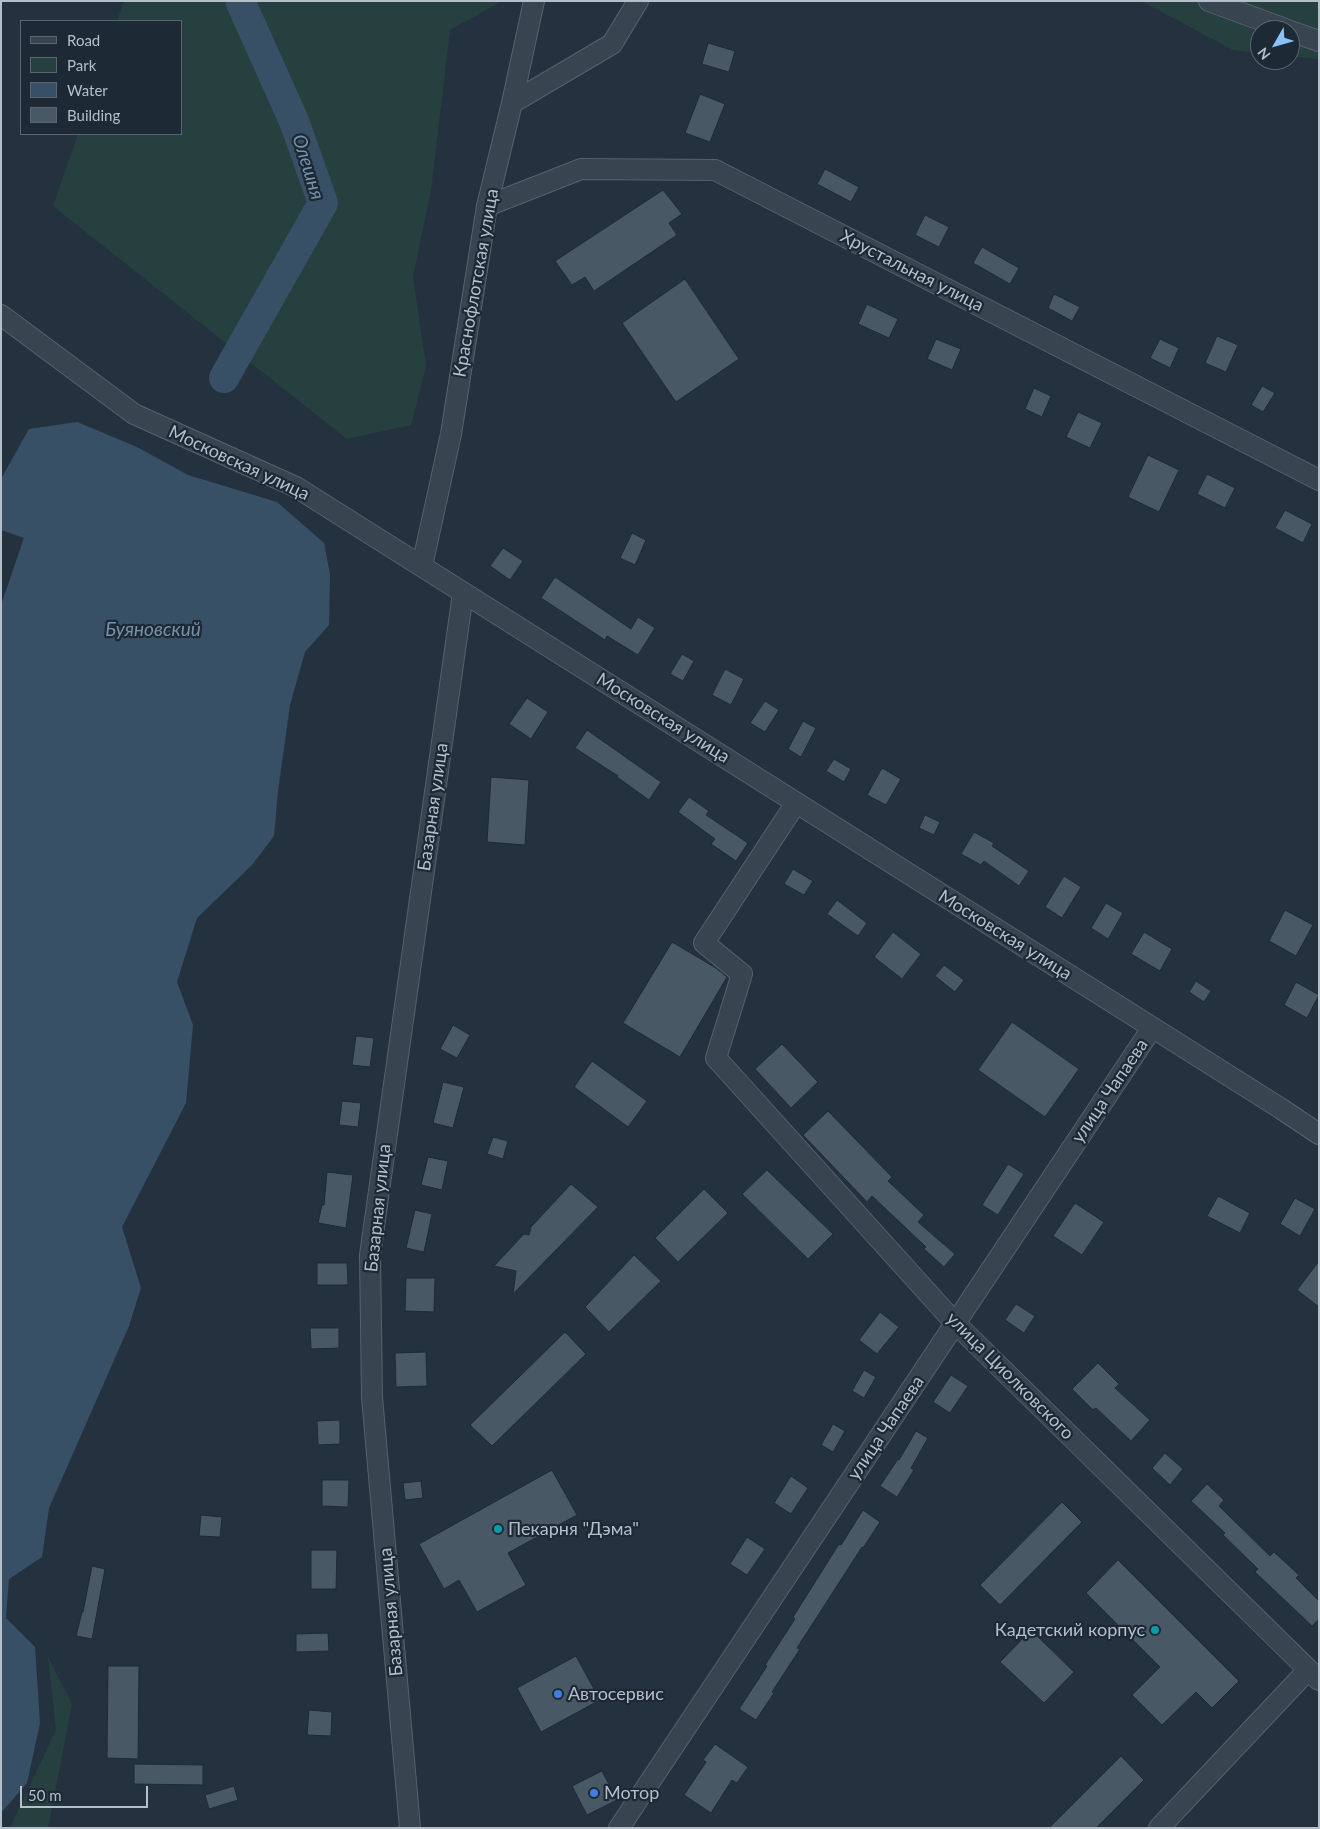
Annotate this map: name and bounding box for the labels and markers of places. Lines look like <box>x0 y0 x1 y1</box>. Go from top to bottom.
place label: Пекарня "Дэма" <box>508 1518 639 1540</box>
marker: Пекарня "Дэма" <box>492 1523 504 1535</box>
place label: Кадетский корпус <box>995 1619 1145 1641</box>
marker: Кадетский корпус <box>1149 1624 1161 1636</box>
place label: Автосервис <box>568 1683 664 1705</box>
marker: Автосервис <box>552 1688 564 1700</box>
place label: Мотор <box>604 1782 659 1804</box>
marker: Мотор <box>588 1787 600 1799</box>

